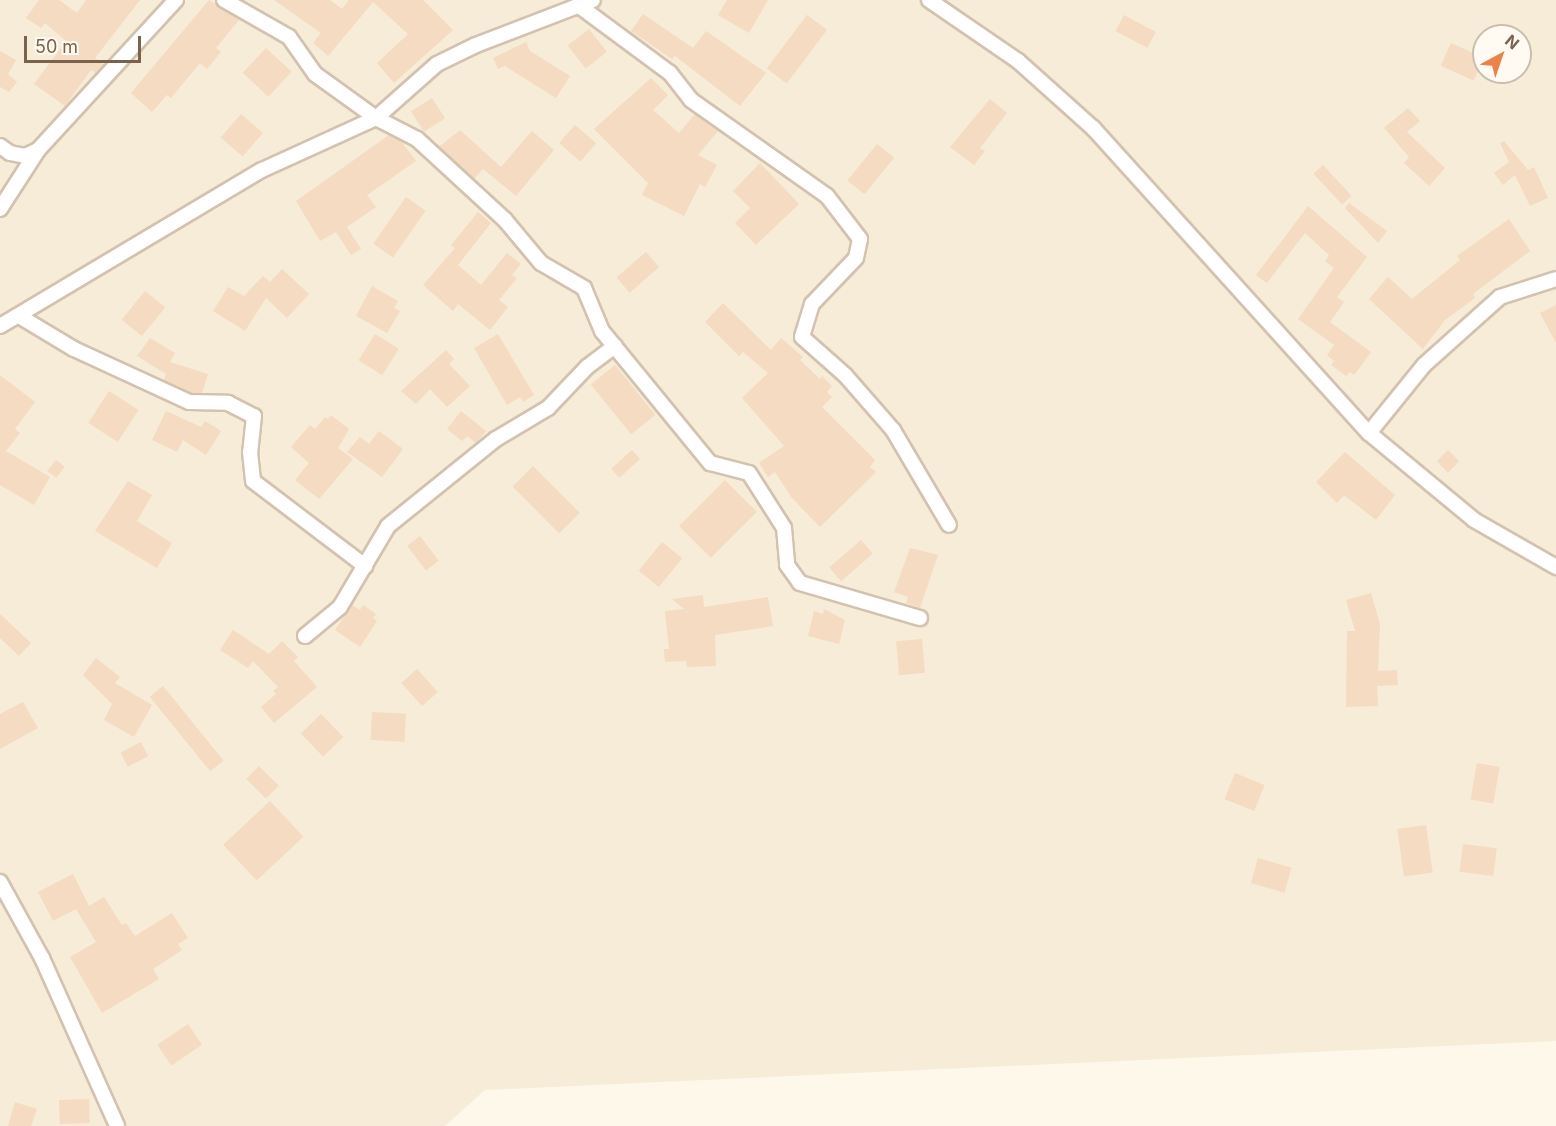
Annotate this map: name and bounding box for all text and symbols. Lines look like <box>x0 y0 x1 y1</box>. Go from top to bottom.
scale bar <box>27 24 144 62</box>
north arrow <box>1472 24 1532 84</box>
text: N <box>1501 30 1523 53</box>
text: 50 m <box>35 36 78 57</box>

